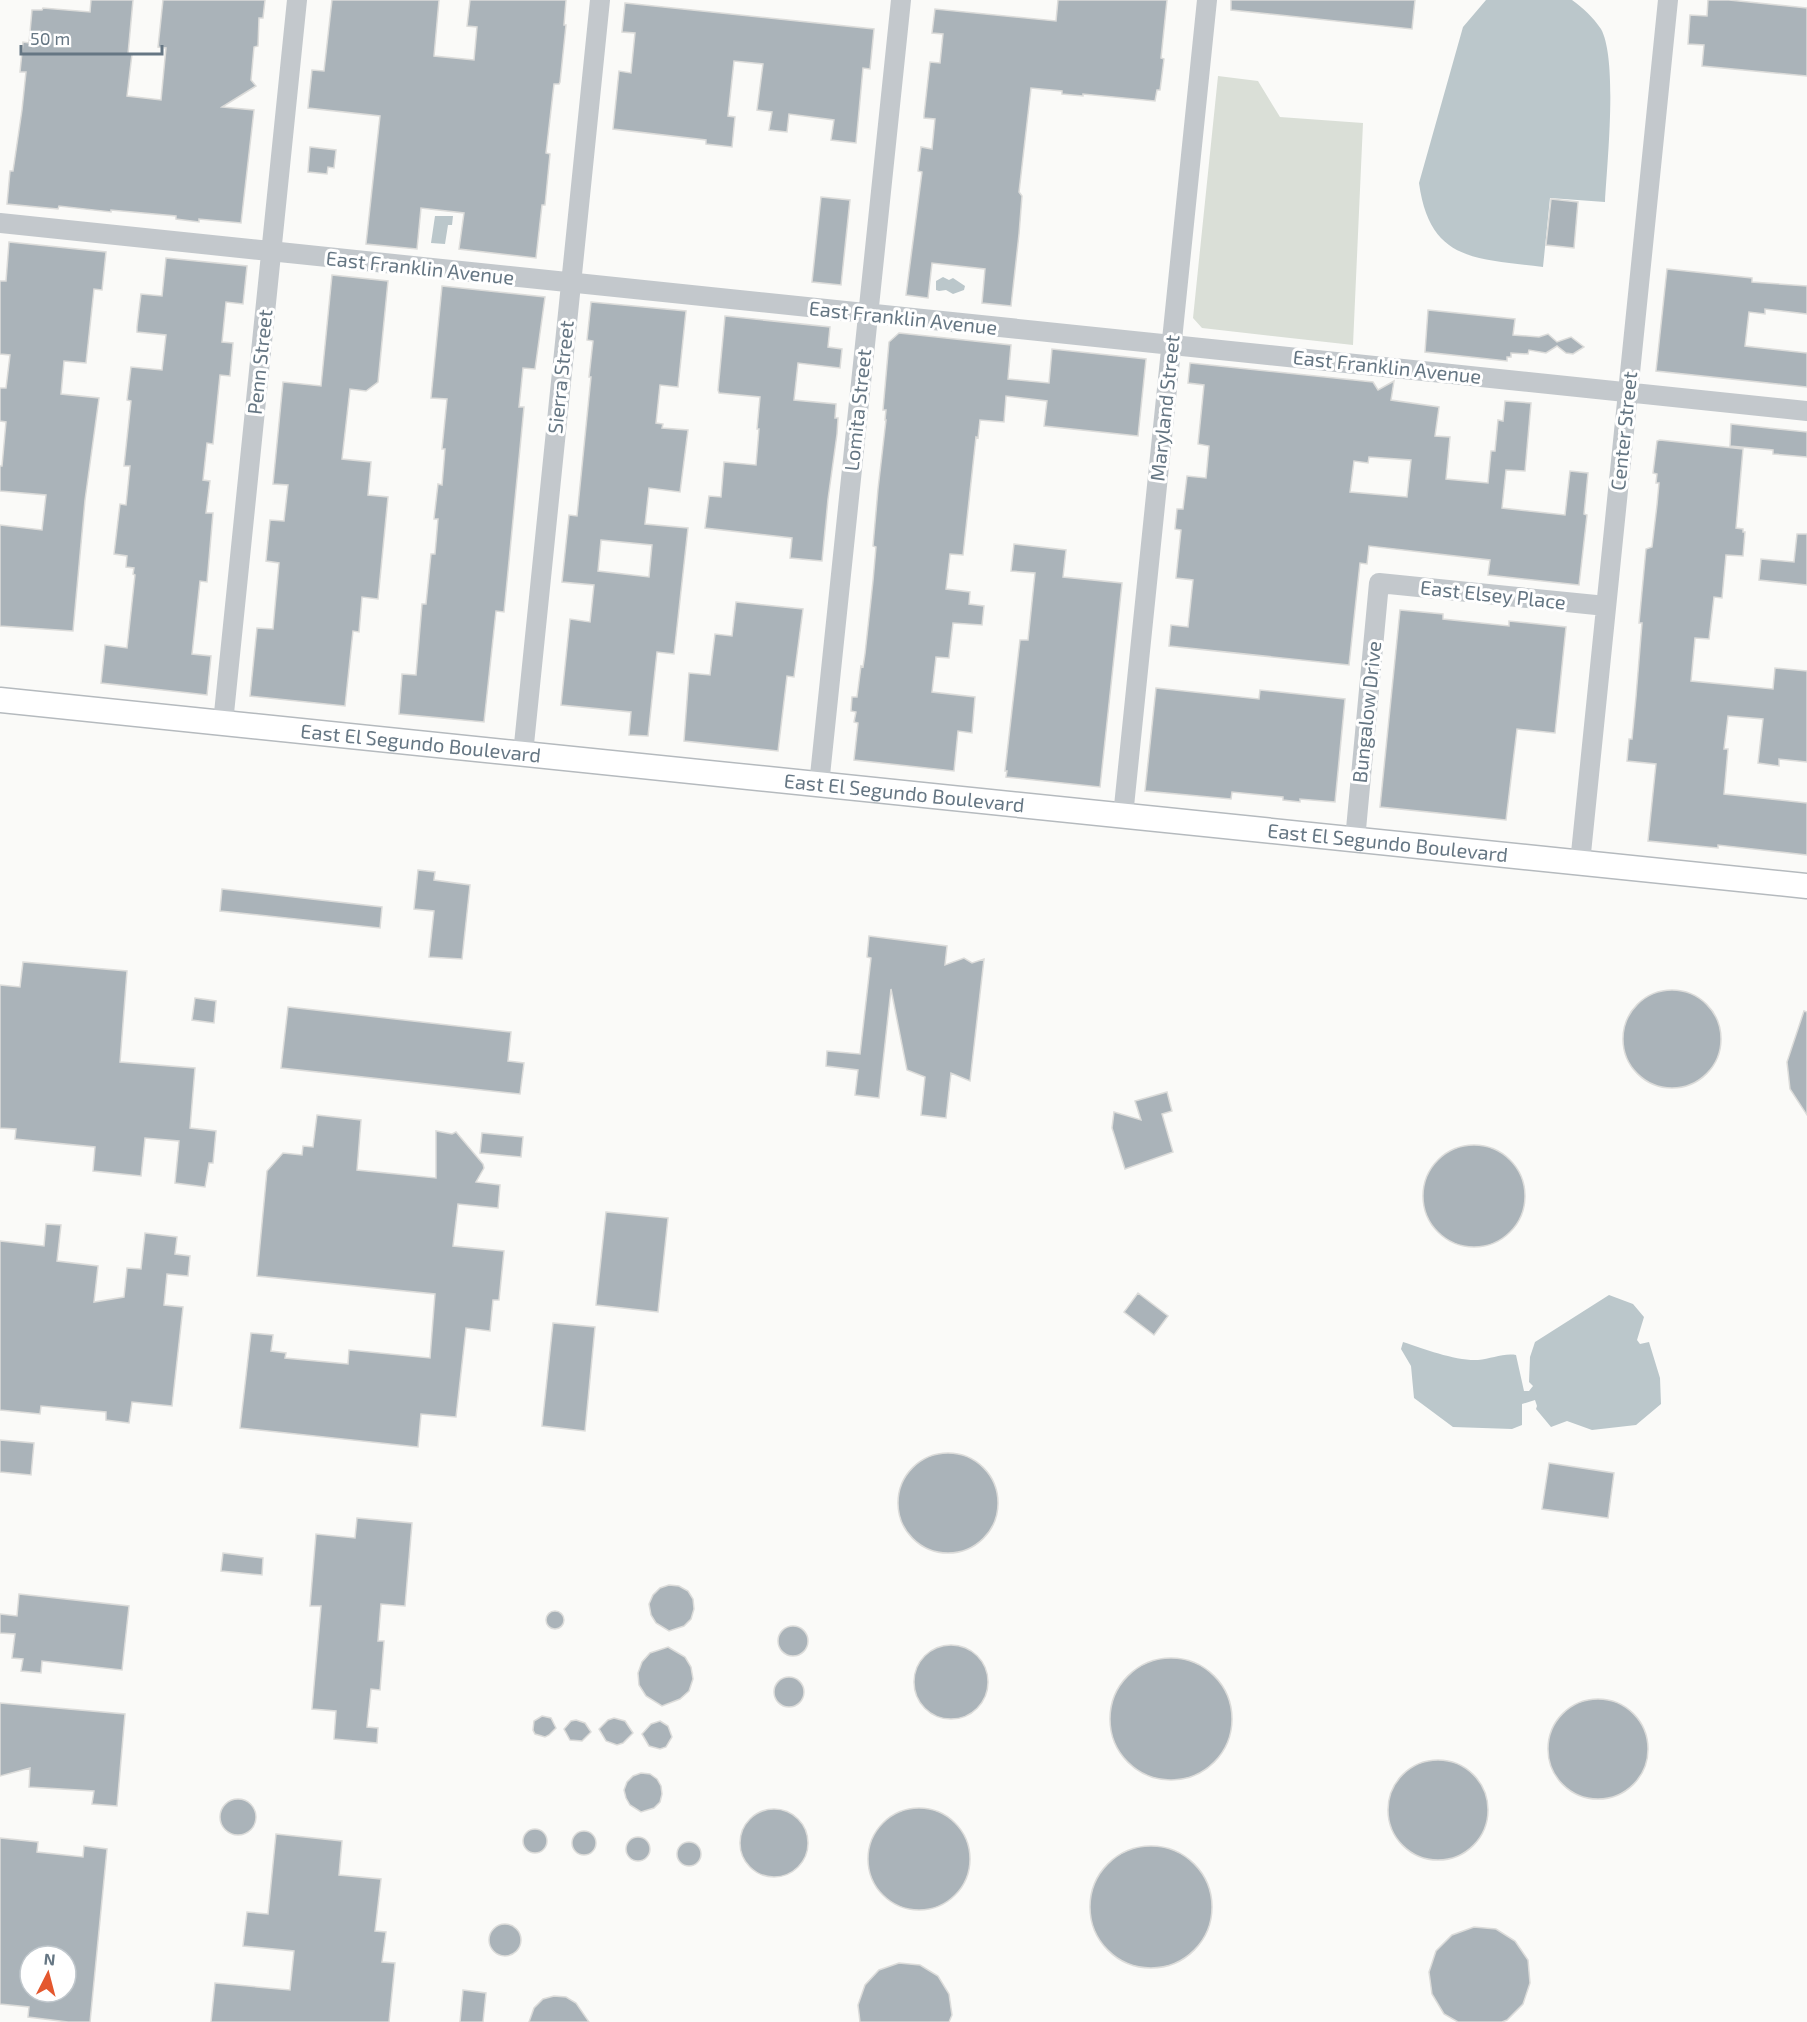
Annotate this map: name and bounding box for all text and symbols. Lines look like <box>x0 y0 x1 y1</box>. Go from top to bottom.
scale bar <box>21 18 162 56</box>
text: 50 m <box>30 27 70 49</box>
street label: East Franklin Avenue <box>325 245 515 289</box>
street label: East Franklin Avenue <box>808 295 998 339</box>
street label: Penn Street <box>242 308 277 416</box>
street label: Sierra Street <box>542 319 578 435</box>
street label: Maryland Street <box>1144 333 1184 482</box>
street label: East Franklin Avenue <box>1292 344 1482 388</box>
street label: Lomita Street <box>839 347 875 472</box>
street label: Center Street <box>1605 370 1641 492</box>
street label: East Elsey Place <box>1419 574 1567 614</box>
street label: Bungalow Drive <box>1347 640 1385 784</box>
street label: East El Segundo Boulevard <box>299 718 542 767</box>
street label: East El Segundo Boulevard <box>783 768 1026 816</box>
street label: East El Segundo Boulevard <box>1266 818 1509 866</box>
north arrow <box>18 1944 78 2004</box>
text: N <box>43 1949 56 1969</box>

